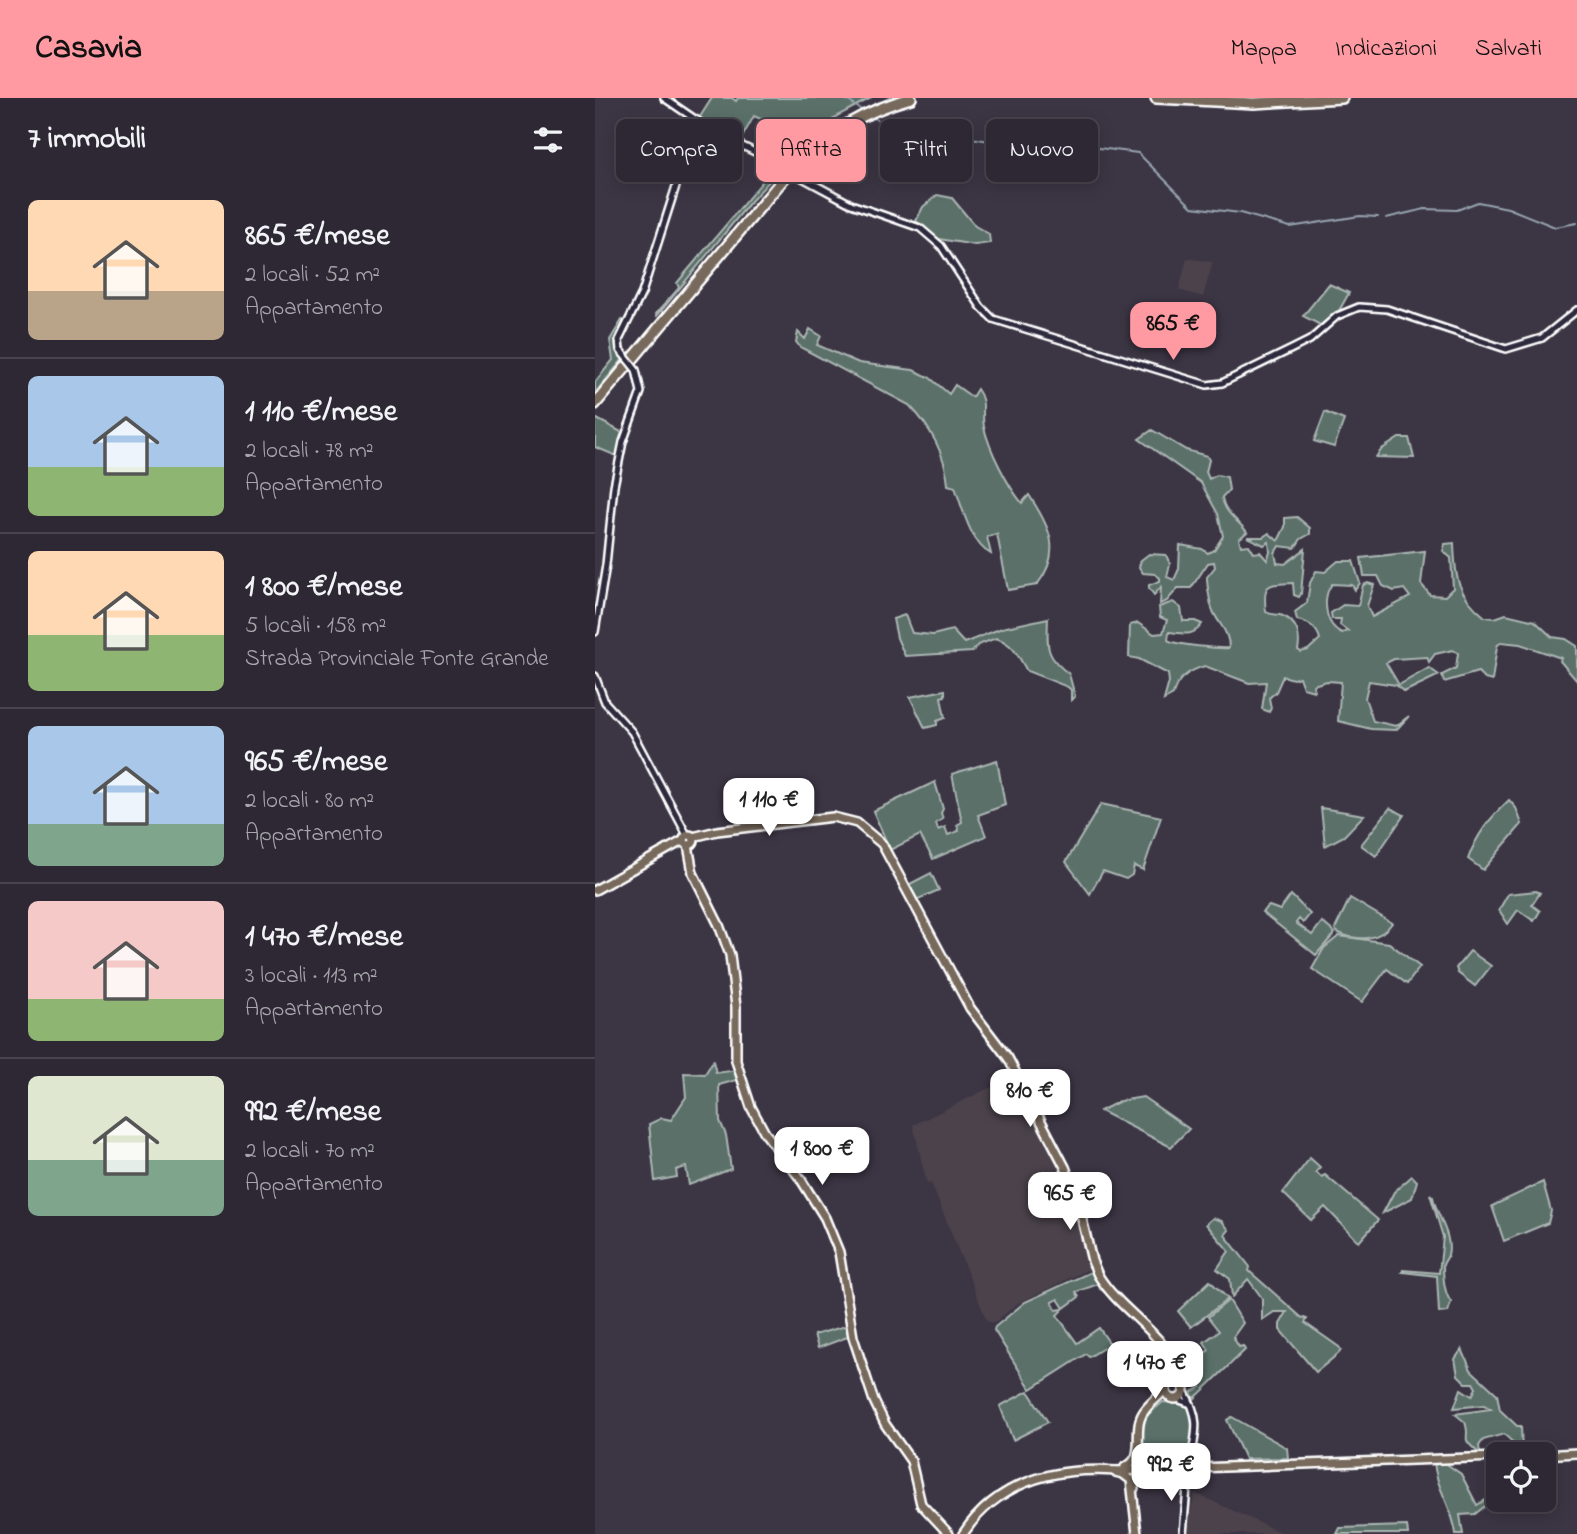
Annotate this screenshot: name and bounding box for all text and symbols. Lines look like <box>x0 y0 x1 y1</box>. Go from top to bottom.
text: Casavia <box>35 25 142 73</box>
text: Mappa <box>1230 32 1297 67</box>
text: Indicazioni <box>1335 32 1437 67</box>
text: Salvati <box>1475 32 1542 67</box>
text: 7 immobili <box>28 118 146 162</box>
chip: Compra <box>616 119 742 182</box>
chip: Affitta <box>756 119 866 182</box>
chip: Filtri <box>880 119 972 182</box>
chip: Nuovo <box>986 119 1098 182</box>
icon: filters <box>529 121 567 159</box>
text: 865 €/mese <box>245 215 390 259</box>
icon: home <box>84 228 168 312</box>
text: 2 locali · 52 m² <box>245 259 380 292</box>
text: Appartamento <box>245 292 383 325</box>
pin: 865 € <box>1124 302 1222 362</box>
text: 865 € <box>1146 308 1200 341</box>
text: 1 110 €/mese <box>245 391 397 435</box>
icon: home <box>84 404 168 488</box>
text: 2 locali · 78 m² <box>245 435 374 468</box>
text: Appartamento <box>245 468 383 501</box>
text: 1 800 €/mese <box>245 566 402 610</box>
icon: home <box>84 579 168 663</box>
text: 5 locali · 158 m² <box>245 610 386 643</box>
text: Strada Provinciale Fonte Grande <box>245 643 549 676</box>
text: 965 €/mese <box>245 741 388 785</box>
icon: home <box>84 754 168 838</box>
pin: 1 110 € <box>704 778 834 838</box>
text: 1 110 € <box>739 784 799 817</box>
text: 2 locali · 80 m² <box>245 785 374 818</box>
text: Appartamento <box>245 818 383 851</box>
text: 1 470 €/mese <box>245 916 403 960</box>
icon: home <box>84 929 168 1013</box>
text: 3 locali · 113 m² <box>245 960 378 993</box>
text: Appartamento <box>245 993 383 1026</box>
pin: 810 € <box>981 1070 1079 1129</box>
text: 810 € <box>1006 1075 1054 1108</box>
text: 992 €/mese <box>245 1091 381 1135</box>
icon: home <box>84 1104 168 1188</box>
pin: 1 800 € <box>757 1128 887 1187</box>
text: 1 800 € <box>790 1133 854 1166</box>
text: 2 locali · 70 m² <box>245 1135 375 1168</box>
text: Appartamento <box>245 1168 383 1201</box>
pin: 965 € <box>1021 1172 1119 1232</box>
text: 965 € <box>1044 1178 1096 1211</box>
pin: 1 470 € <box>1090 1342 1220 1401</box>
text: 1 470 € <box>1123 1347 1187 1380</box>
map controls <box>1486 1442 1556 1512</box>
button: locate <box>1486 1442 1556 1512</box>
pin: 992 € <box>1122 1444 1220 1503</box>
text: 992 € <box>1147 1449 1195 1482</box>

